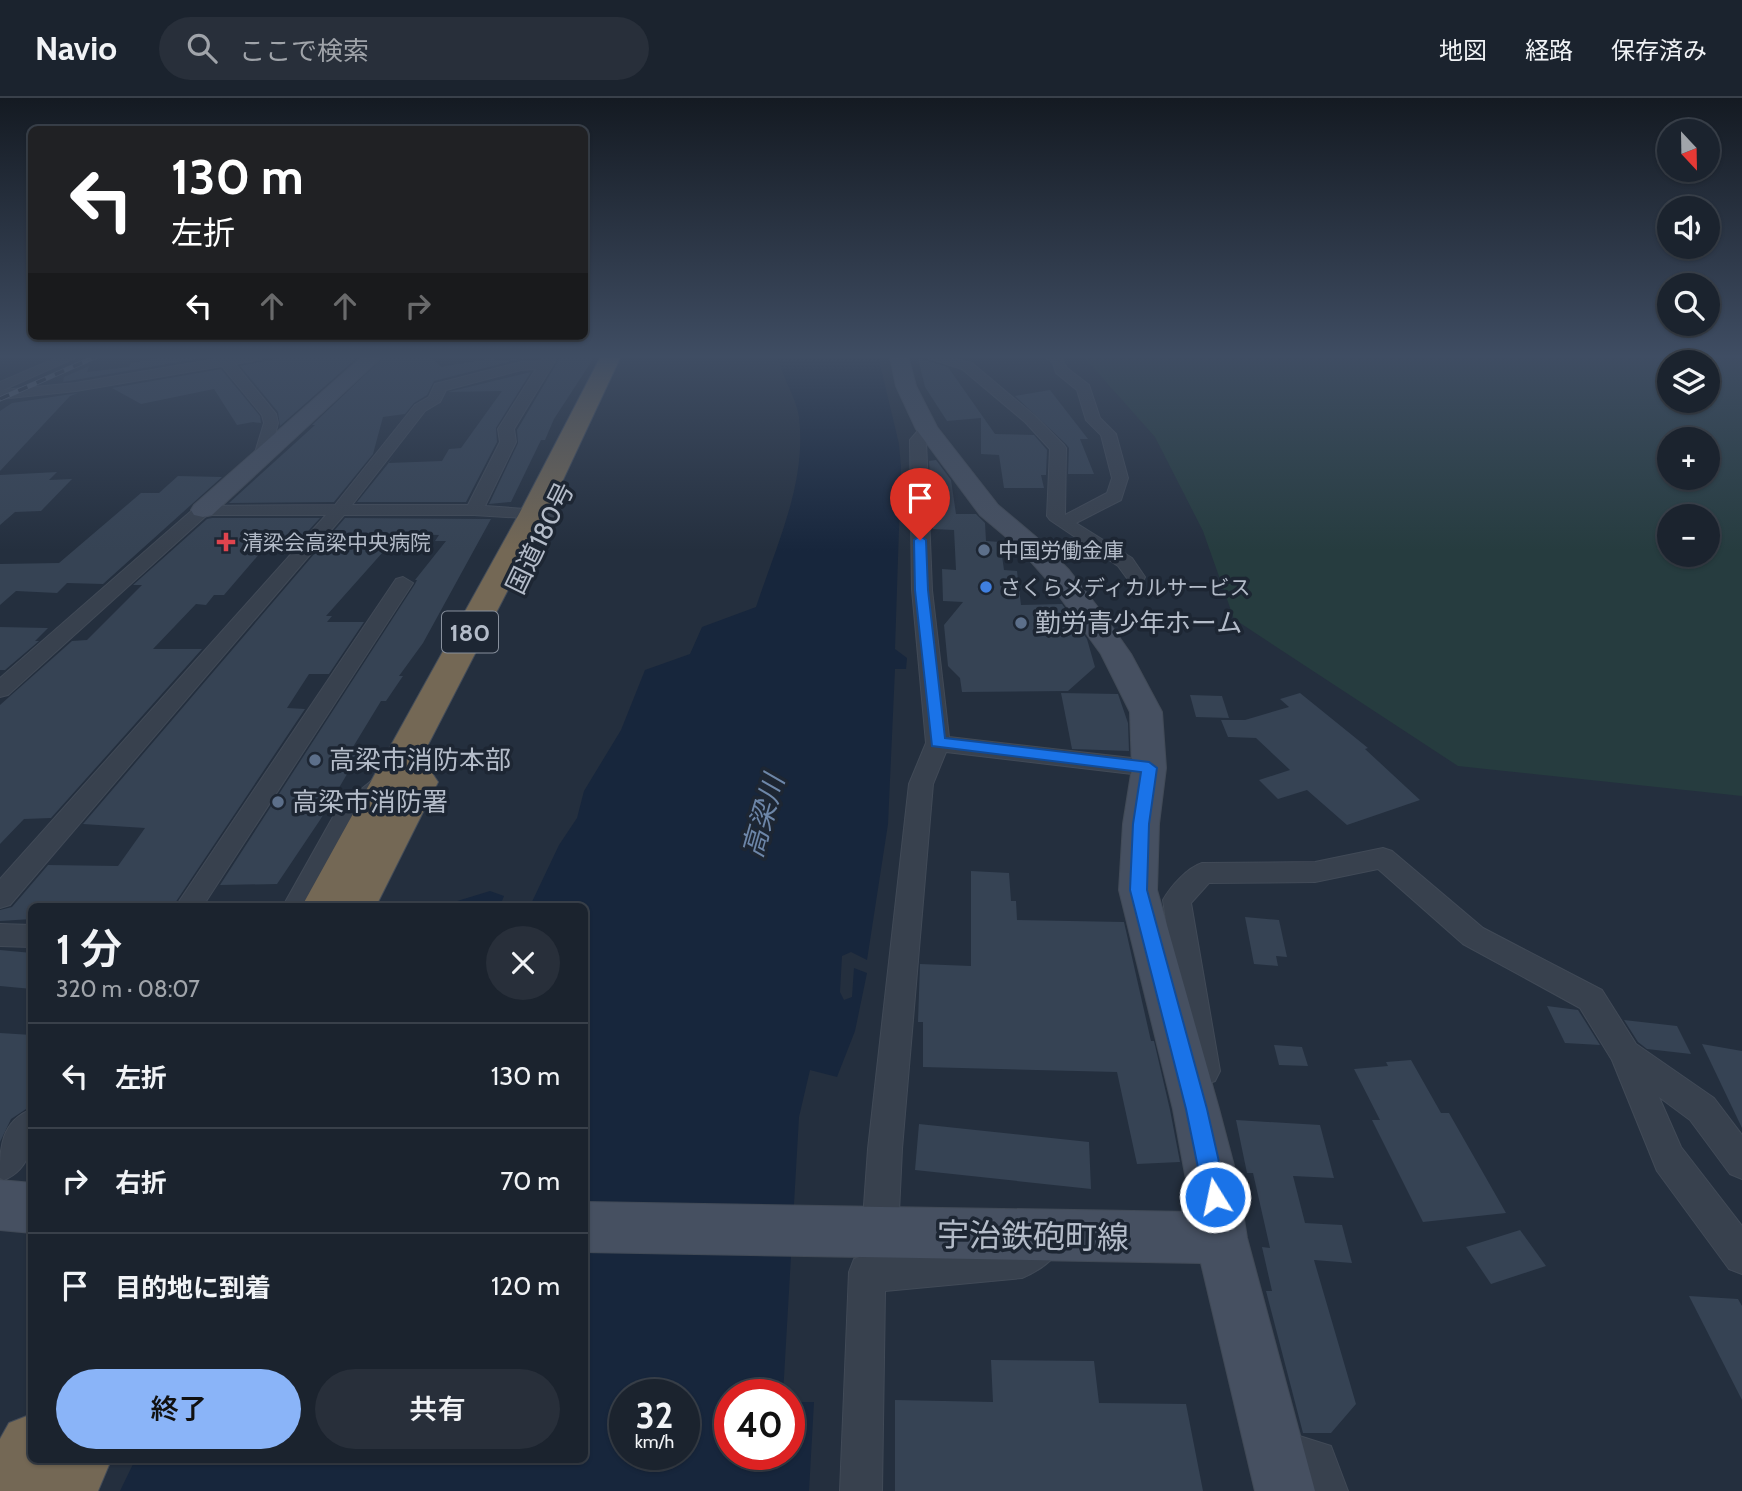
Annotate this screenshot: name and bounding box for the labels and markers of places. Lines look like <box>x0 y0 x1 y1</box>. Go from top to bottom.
pin <box>890 468 950 540</box>
place label: 清梁会高梁中央病院 <box>242 530 431 555</box>
marker: 清梁会高梁中央病院 <box>216 532 236 552</box>
place label: 中国労働金庫 <box>998 538 1124 563</box>
marker: 中国労働金庫 <box>976 542 992 558</box>
place label: さくらメディカルサービス <box>1000 575 1251 600</box>
marker: さくらメディカルサービス <box>978 579 994 595</box>
place label: 勤労青少年ホーム <box>1035 607 1242 639</box>
marker: 勤労青少年ホーム <box>1013 615 1029 631</box>
place label: 高梁市消防本部 <box>329 744 511 776</box>
marker: 高梁市消防本部 <box>307 752 323 768</box>
place label: 高梁市消防署 <box>292 786 448 818</box>
marker: 高梁市消防署 <box>270 794 286 810</box>

